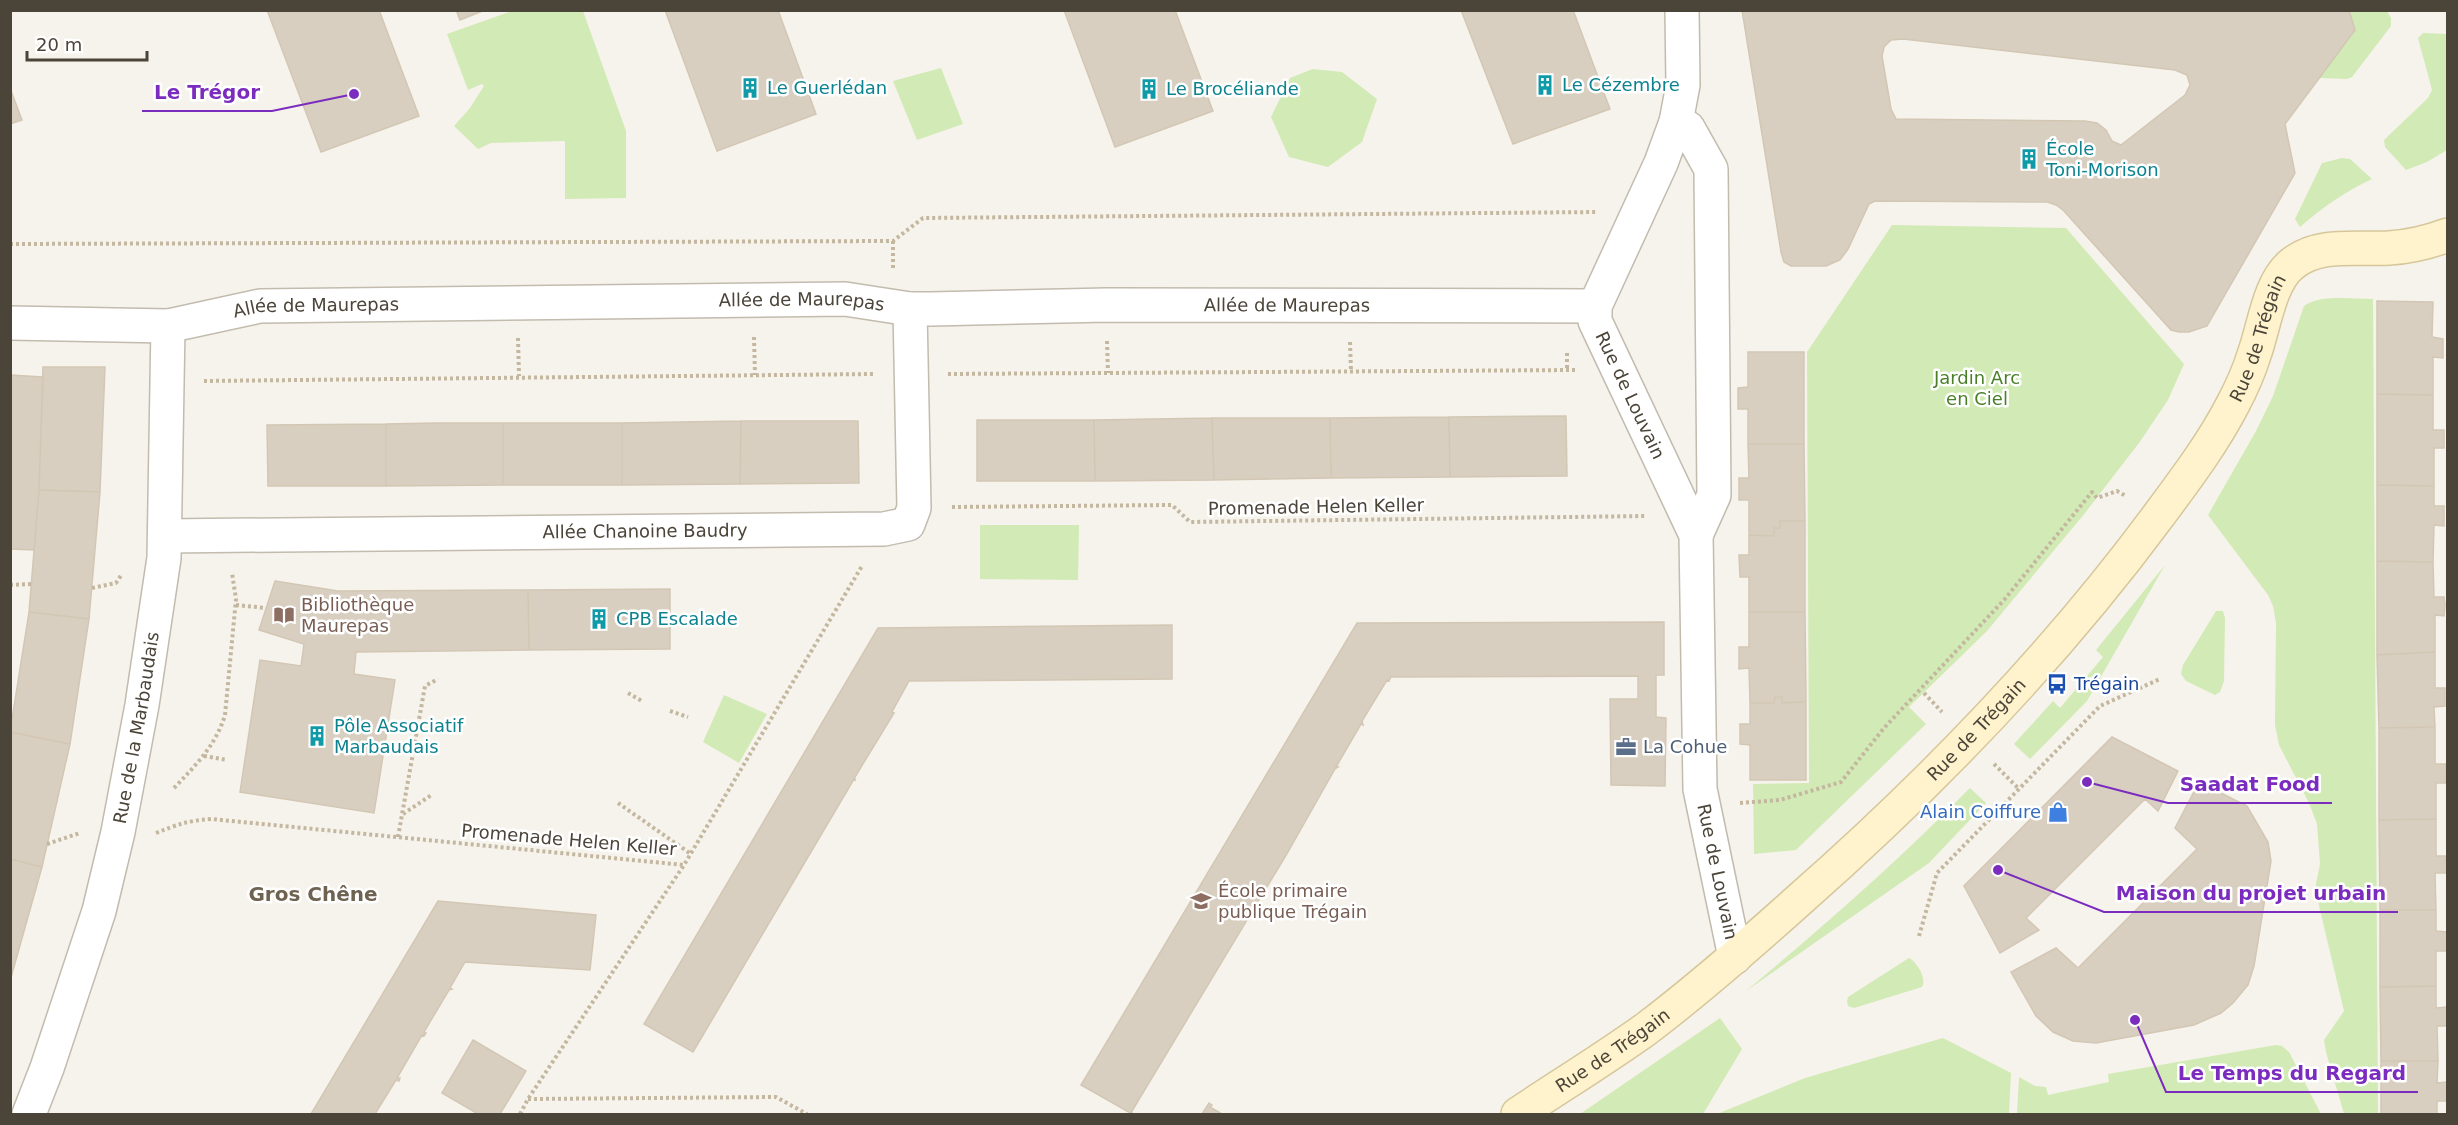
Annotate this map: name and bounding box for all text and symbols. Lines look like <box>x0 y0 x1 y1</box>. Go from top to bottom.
scale bar <box>27 24 147 62</box>
text: 20 m <box>36 34 82 55</box>
callout: Le Trégor <box>142 73 272 111</box>
building icon: Le Cézembre <box>1533 73 1557 97</box>
place label: Le Cézembre <box>1562 74 1680 95</box>
building icon: Le Guerlédan <box>738 76 762 100</box>
place label: Le Guerlédan <box>767 77 887 98</box>
building icon: Le Brocéliande <box>1137 77 1161 101</box>
place label: Le Brocéliande <box>1166 78 1299 99</box>
text: Le Trégor <box>154 80 260 104</box>
place label: École Toni-Morison <box>2045 138 2159 180</box>
building icon: École Toni-Morison <box>2017 147 2041 171</box>
street label: Rue de Trégain <box>2225 270 2290 405</box>
street label: Allée de Maurepas <box>718 288 886 315</box>
street label: Allée de Maurepas <box>231 293 399 322</box>
street label: Allée de Maurepas <box>1204 294 1370 316</box>
street label: Rue de Louvain <box>1591 328 1670 462</box>
park label: Jardin Arc en Ciel <box>1933 367 2020 409</box>
street label: Promenade Helen Keller <box>1208 494 1425 519</box>
street label: Allée Chanoine Baudry <box>542 519 748 542</box>
place label: Bibliothèque Maurepas <box>301 594 414 636</box>
library icon: Bibliothèque Maurepas <box>272 603 296 627</box>
building icon: CPB Escalade <box>587 607 611 631</box>
place label: CPB Escalade <box>616 608 738 629</box>
street label: Rue de la Marbaudais <box>109 630 163 825</box>
bus stop icon: Trégain <box>2045 672 2069 696</box>
place label: Trégain <box>2073 673 2139 694</box>
street label: Rue de Trégain <box>1922 674 2030 785</box>
place label: Pôle Associatif Marbaudais <box>334 715 464 757</box>
building icon: Pôle Associatif Marbaudais <box>305 724 329 748</box>
office icon: La Cohue <box>1614 735 1638 759</box>
place label: La Cohue <box>1643 736 1727 757</box>
callout: Saadat Food <box>2168 765 2332 803</box>
text: Saadat Food <box>2180 772 2320 796</box>
shop icon: Alain Coiffure <box>2046 800 2070 824</box>
place label: Alain Coiffure <box>1920 801 2041 822</box>
street label: Rue de Louvain <box>1693 802 1742 942</box>
street label: Promenade Helen Keller <box>460 820 678 859</box>
callout: Maison du projet urbain <box>2104 874 2398 912</box>
place label: École primaire publique Trégain <box>1218 880 1367 922</box>
text: Maison du projet urbain <box>2116 881 2386 905</box>
district label: Gros Chêne <box>248 882 378 906</box>
school or university icon: École primaire publique Trégain <box>1189 889 1213 913</box>
street label: Rue de Trégain <box>1551 1004 1674 1097</box>
callout: Le Temps du Regard <box>2166 1054 2418 1092</box>
text: Le Temps du Regard <box>2178 1061 2406 1085</box>

